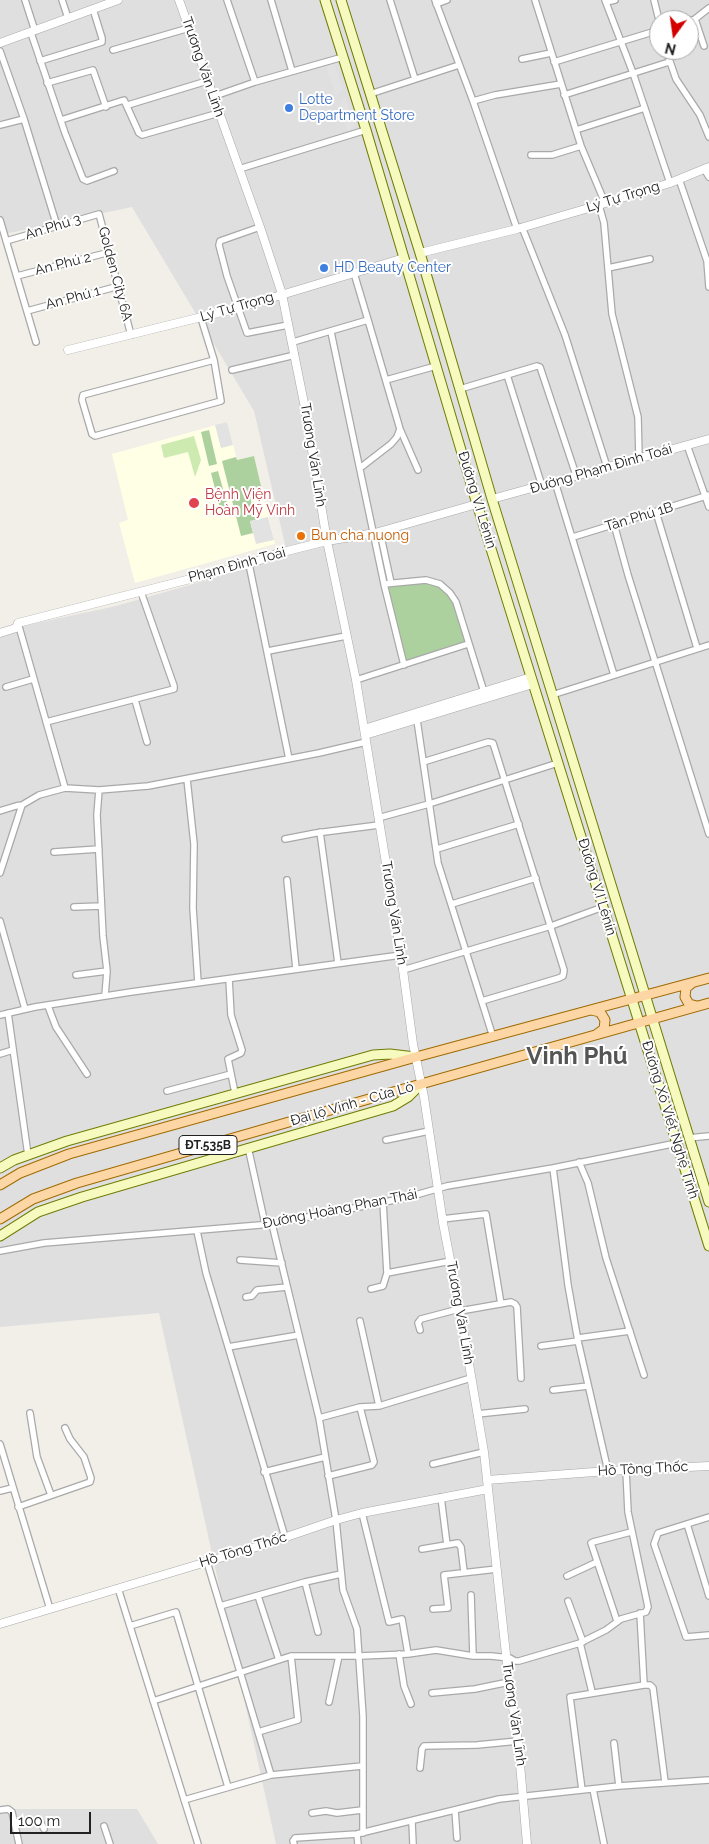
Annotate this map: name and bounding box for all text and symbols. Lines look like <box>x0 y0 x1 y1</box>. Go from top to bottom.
north arrow <box>649 10 699 60</box>
street label: Trương Văn Lĩnh <box>178 15 228 119</box>
text: N <box>663 40 678 58</box>
place label: Lotte Department Store <box>299 92 415 124</box>
marker: Lotte Department Store <box>283 102 295 114</box>
street label: Lý Tự Trọng <box>584 178 662 216</box>
street label: An Phú 3 <box>23 211 83 243</box>
street label: Golden City 6A <box>94 225 136 323</box>
street label: An Phú 2 <box>33 249 93 279</box>
place label: HD Beauty Center <box>334 260 451 276</box>
marker: HD Beauty Center <box>318 262 330 274</box>
street label: An Phú 1 <box>44 283 102 313</box>
street label: Lý Tự Trọng <box>198 288 276 326</box>
street label: Trương Văn Lĩnh <box>296 402 330 508</box>
street label: Đường Phạm Đình Toái <box>528 441 674 497</box>
street label: Đường V.I Lênin <box>454 449 500 551</box>
place label: Bệnh Viện Hoàn Mỹ Vinh <box>205 487 295 520</box>
marker: Bệnh Viện Hoàn Mỹ Vinh <box>187 496 201 510</box>
street label: Tân Phú 1B <box>603 499 675 535</box>
place label: Bun cha nuong <box>311 528 409 544</box>
marker: Bun cha nuong <box>295 530 307 542</box>
street label: Phạm Đình Toái <box>187 544 287 586</box>
street label: Đường V.I Lênin <box>574 836 620 938</box>
street label: Trương Văn Lĩnh <box>377 860 411 966</box>
street label: Đường Xô Viết Nghệ Tĩnh <box>638 1039 702 1201</box>
district label: Vinh Phú <box>526 1043 628 1071</box>
street label: Đại lộ Vinh - Cửa Lò <box>288 1078 416 1130</box>
road number: ĐT.535B <box>179 1136 237 1154</box>
street label: Đường Hoàng Phan Thái <box>261 1186 419 1232</box>
street label: Trương Văn Lĩnh <box>443 1260 477 1366</box>
street label: Hồ Tông Thốc <box>597 1458 689 1480</box>
street label: Hồ Tông Thốc <box>197 1529 289 1571</box>
street label: Trương Văn Lĩnh <box>498 1661 530 1767</box>
scale bar <box>12 1802 94 1834</box>
text: 100 m <box>18 1812 60 1830</box>

